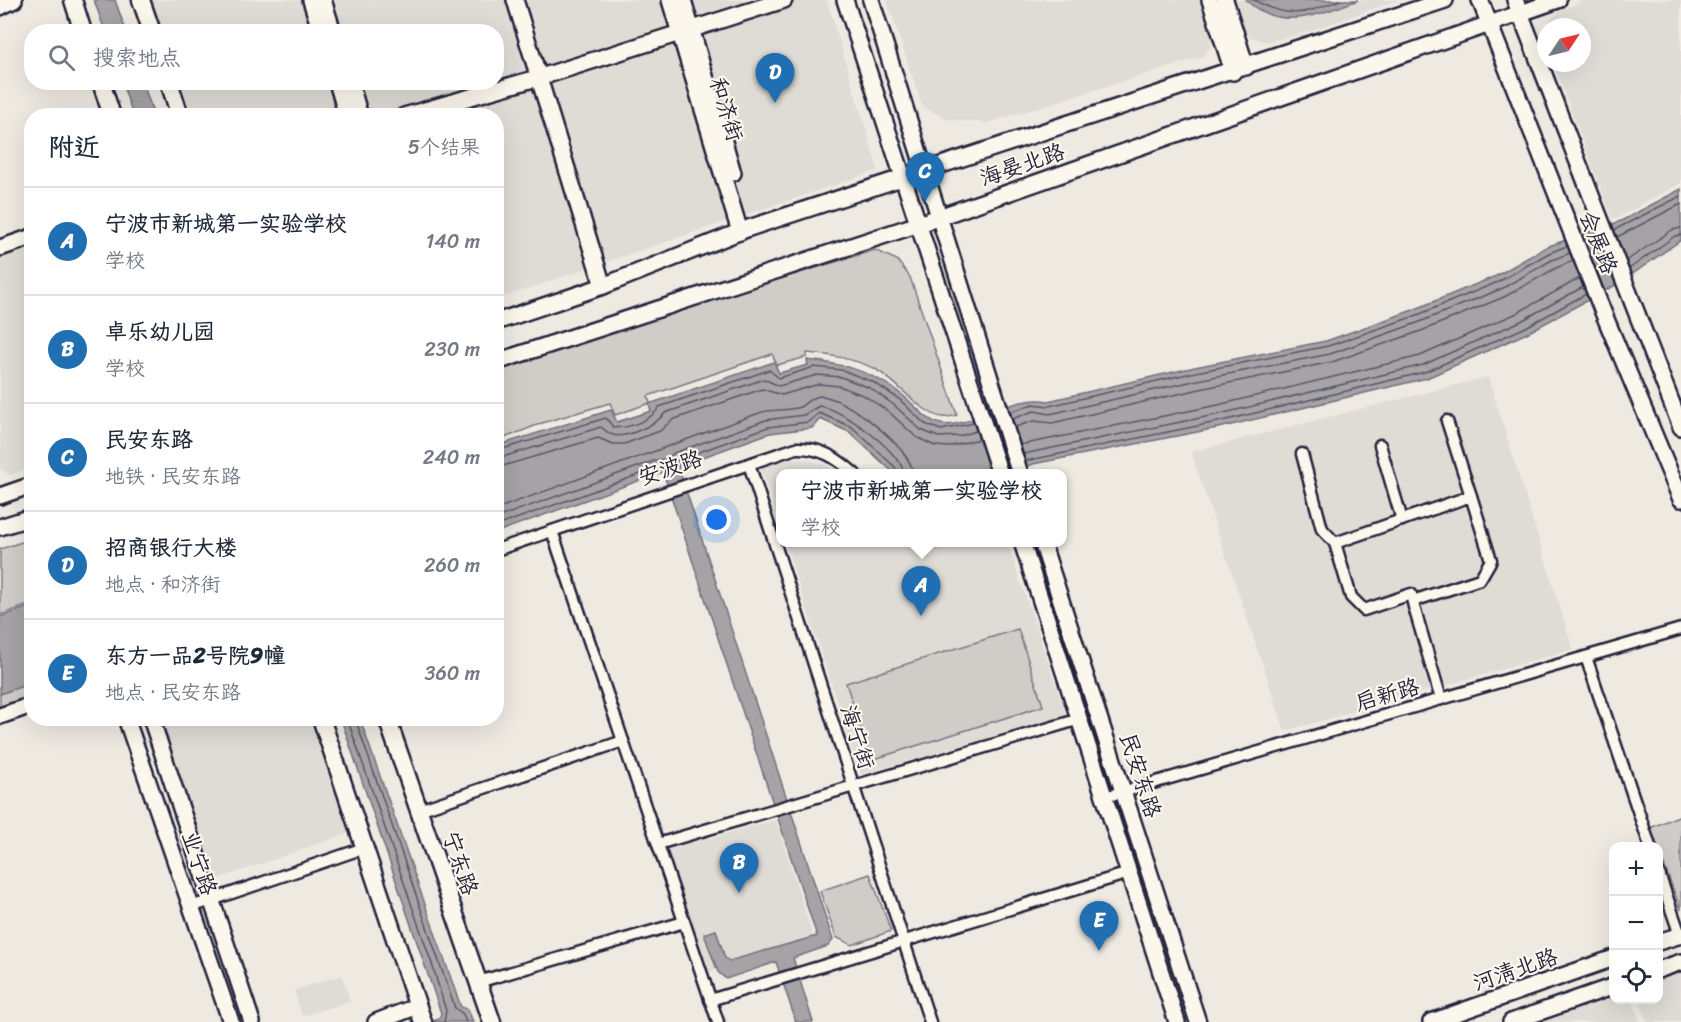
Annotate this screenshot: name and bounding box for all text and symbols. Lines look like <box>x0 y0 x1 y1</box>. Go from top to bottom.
north arrow <box>1537 18 1591 72</box>
search box <box>24 24 504 90</box>
text: 搜索地点 <box>93 38 181 77</box>
icon: search <box>45 41 78 74</box>
pin: D <box>756 54 794 103</box>
street label: 和济街 <box>698 72 755 146</box>
text: 附近 <box>48 124 100 170</box>
text: 5个结果 <box>408 130 480 165</box>
street label: 海晏北路 <box>974 132 1070 197</box>
pin: C <box>906 152 944 202</box>
text: 宁波市新城第一实验学校 <box>105 204 347 243</box>
street label: 会展路 <box>1568 204 1629 280</box>
text: A <box>61 224 74 259</box>
text: 140 m <box>426 224 480 259</box>
text: 学校 <box>105 243 145 278</box>
text: 卓乐幼儿园 <box>105 312 215 351</box>
text: B <box>61 332 74 367</box>
text: 230 m <box>424 332 480 367</box>
text: 学校 <box>105 351 145 386</box>
text: 民安东路 <box>105 420 193 459</box>
street label: 安波路 <box>633 438 708 497</box>
text: C <box>61 440 74 475</box>
text: 240 m <box>423 440 480 475</box>
text: 地铁 · 民安东路 <box>105 459 241 494</box>
popup <box>776 469 1067 547</box>
text: 宁波市新城第一实验学校 <box>800 471 1043 510</box>
your location <box>702 505 731 534</box>
text: 学校 <box>800 510 840 545</box>
text: 招商银行大楼 <box>105 528 237 567</box>
text: D <box>62 548 73 583</box>
text: 260 m <box>424 548 480 583</box>
pin: A <box>902 566 940 616</box>
text: 地点 · 和济街 <box>105 567 221 602</box>
text: 东方一品2号院9幢 <box>105 636 285 675</box>
text: E <box>62 656 73 691</box>
text: 360 m <box>424 656 480 691</box>
street label: 启新路 <box>1350 667 1424 722</box>
text: 地点 · 民安东路 <box>105 675 241 710</box>
street label: 海宁街 <box>829 700 886 775</box>
street label: 民安东路 <box>1108 727 1173 823</box>
street label: 业宁路 <box>170 826 229 901</box>
street label: 宁东路 <box>431 826 490 901</box>
map controls <box>1609 842 1663 1004</box>
button: + <box>1609 842 1663 896</box>
pin: B <box>720 844 758 893</box>
button: − <box>1609 896 1663 950</box>
pin: E <box>1080 902 1118 951</box>
street label: 河清北路 <box>1467 937 1563 1002</box>
button: locate <box>1609 950 1663 1004</box>

